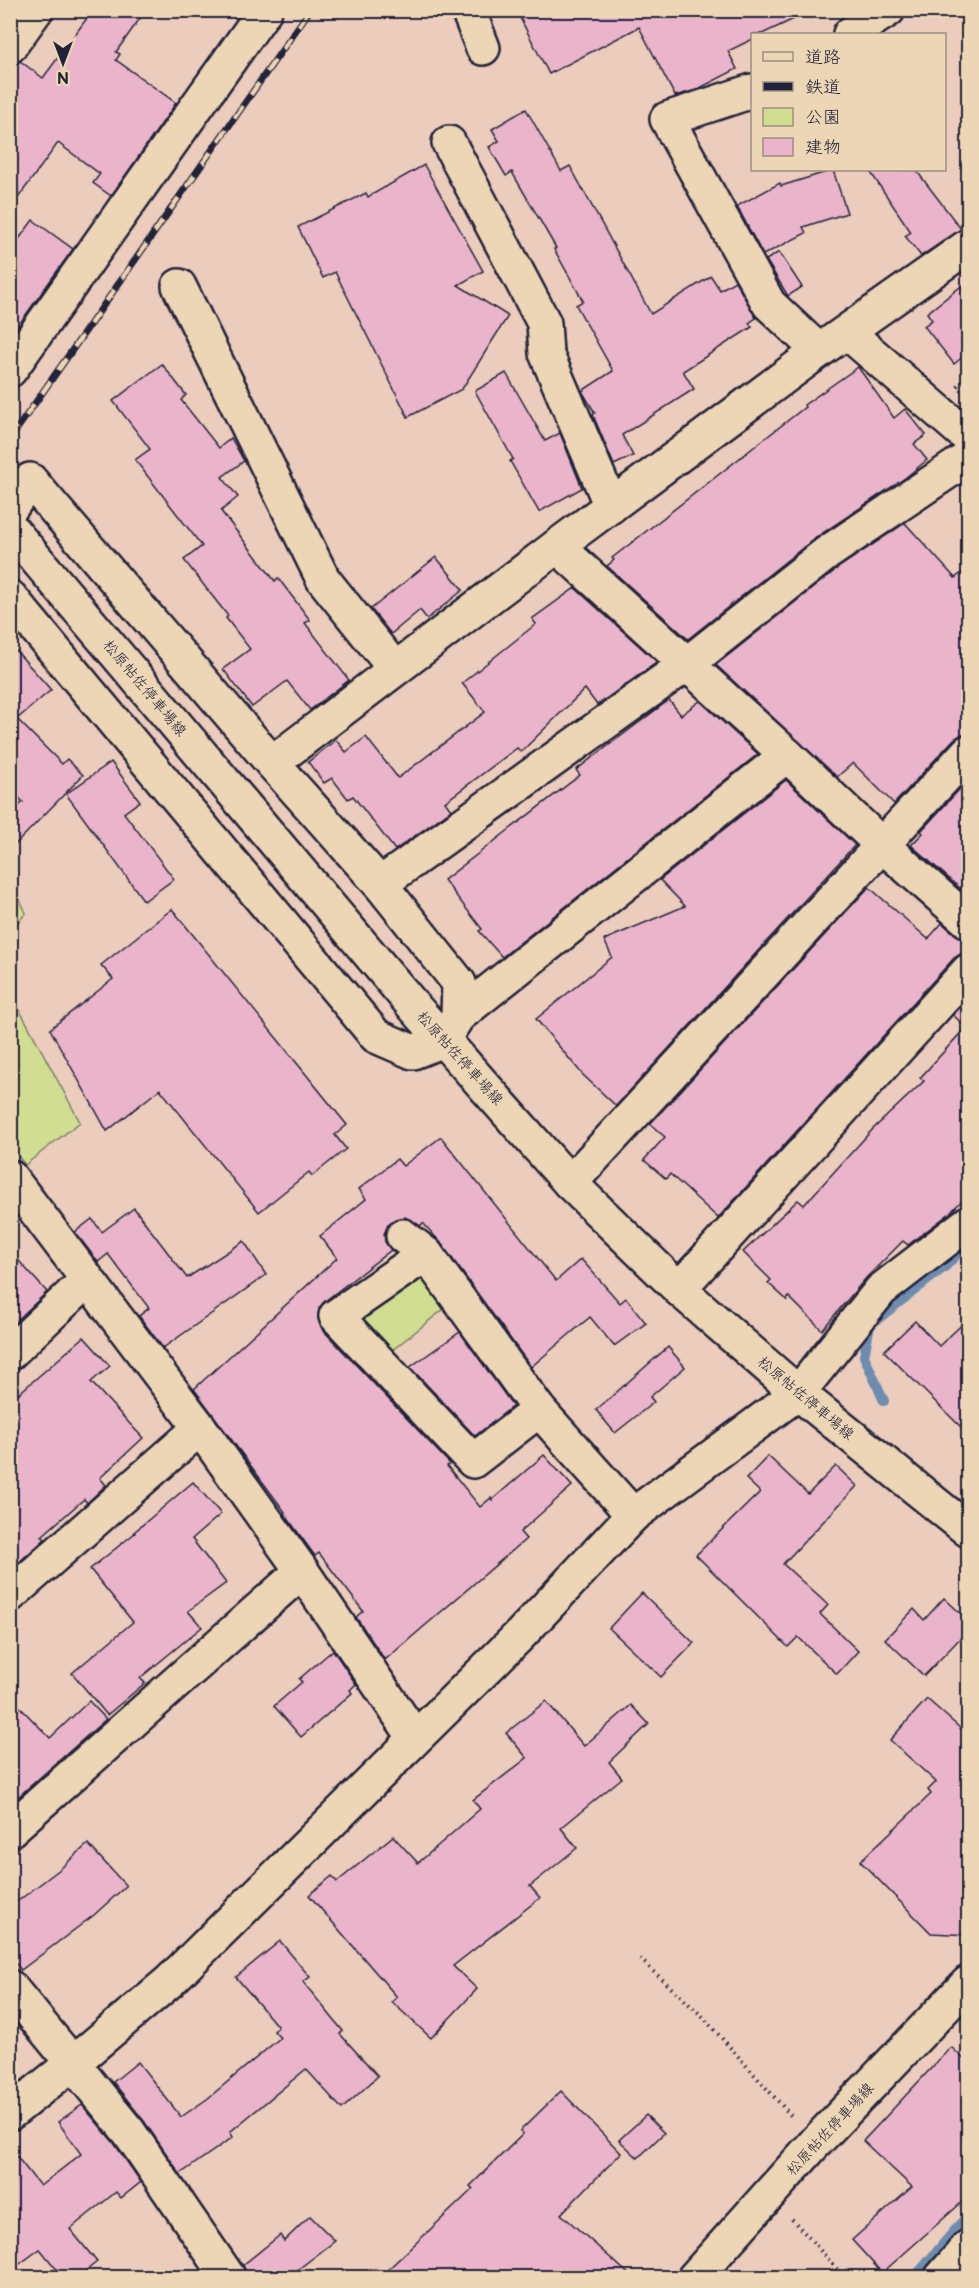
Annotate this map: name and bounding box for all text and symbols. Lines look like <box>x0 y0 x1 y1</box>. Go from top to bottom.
north arrow <box>33 33 93 93</box>
legend <box>751 33 946 171</box>
text: 道路 <box>805 47 841 68</box>
text: N <box>57 67 69 86</box>
text: 鉄道 <box>805 77 841 98</box>
text: 公園 <box>805 107 841 128</box>
text: 建物 <box>805 137 841 158</box>
street label: 松原帖佐停車場線 <box>99 636 190 740</box>
street label: 松原帖佐停車場線 <box>412 1007 507 1109</box>
street label: 松原帖佐停車場線 <box>754 1353 858 1444</box>
street label: 松原帖佐停車場線 <box>782 2079 878 2180</box>

